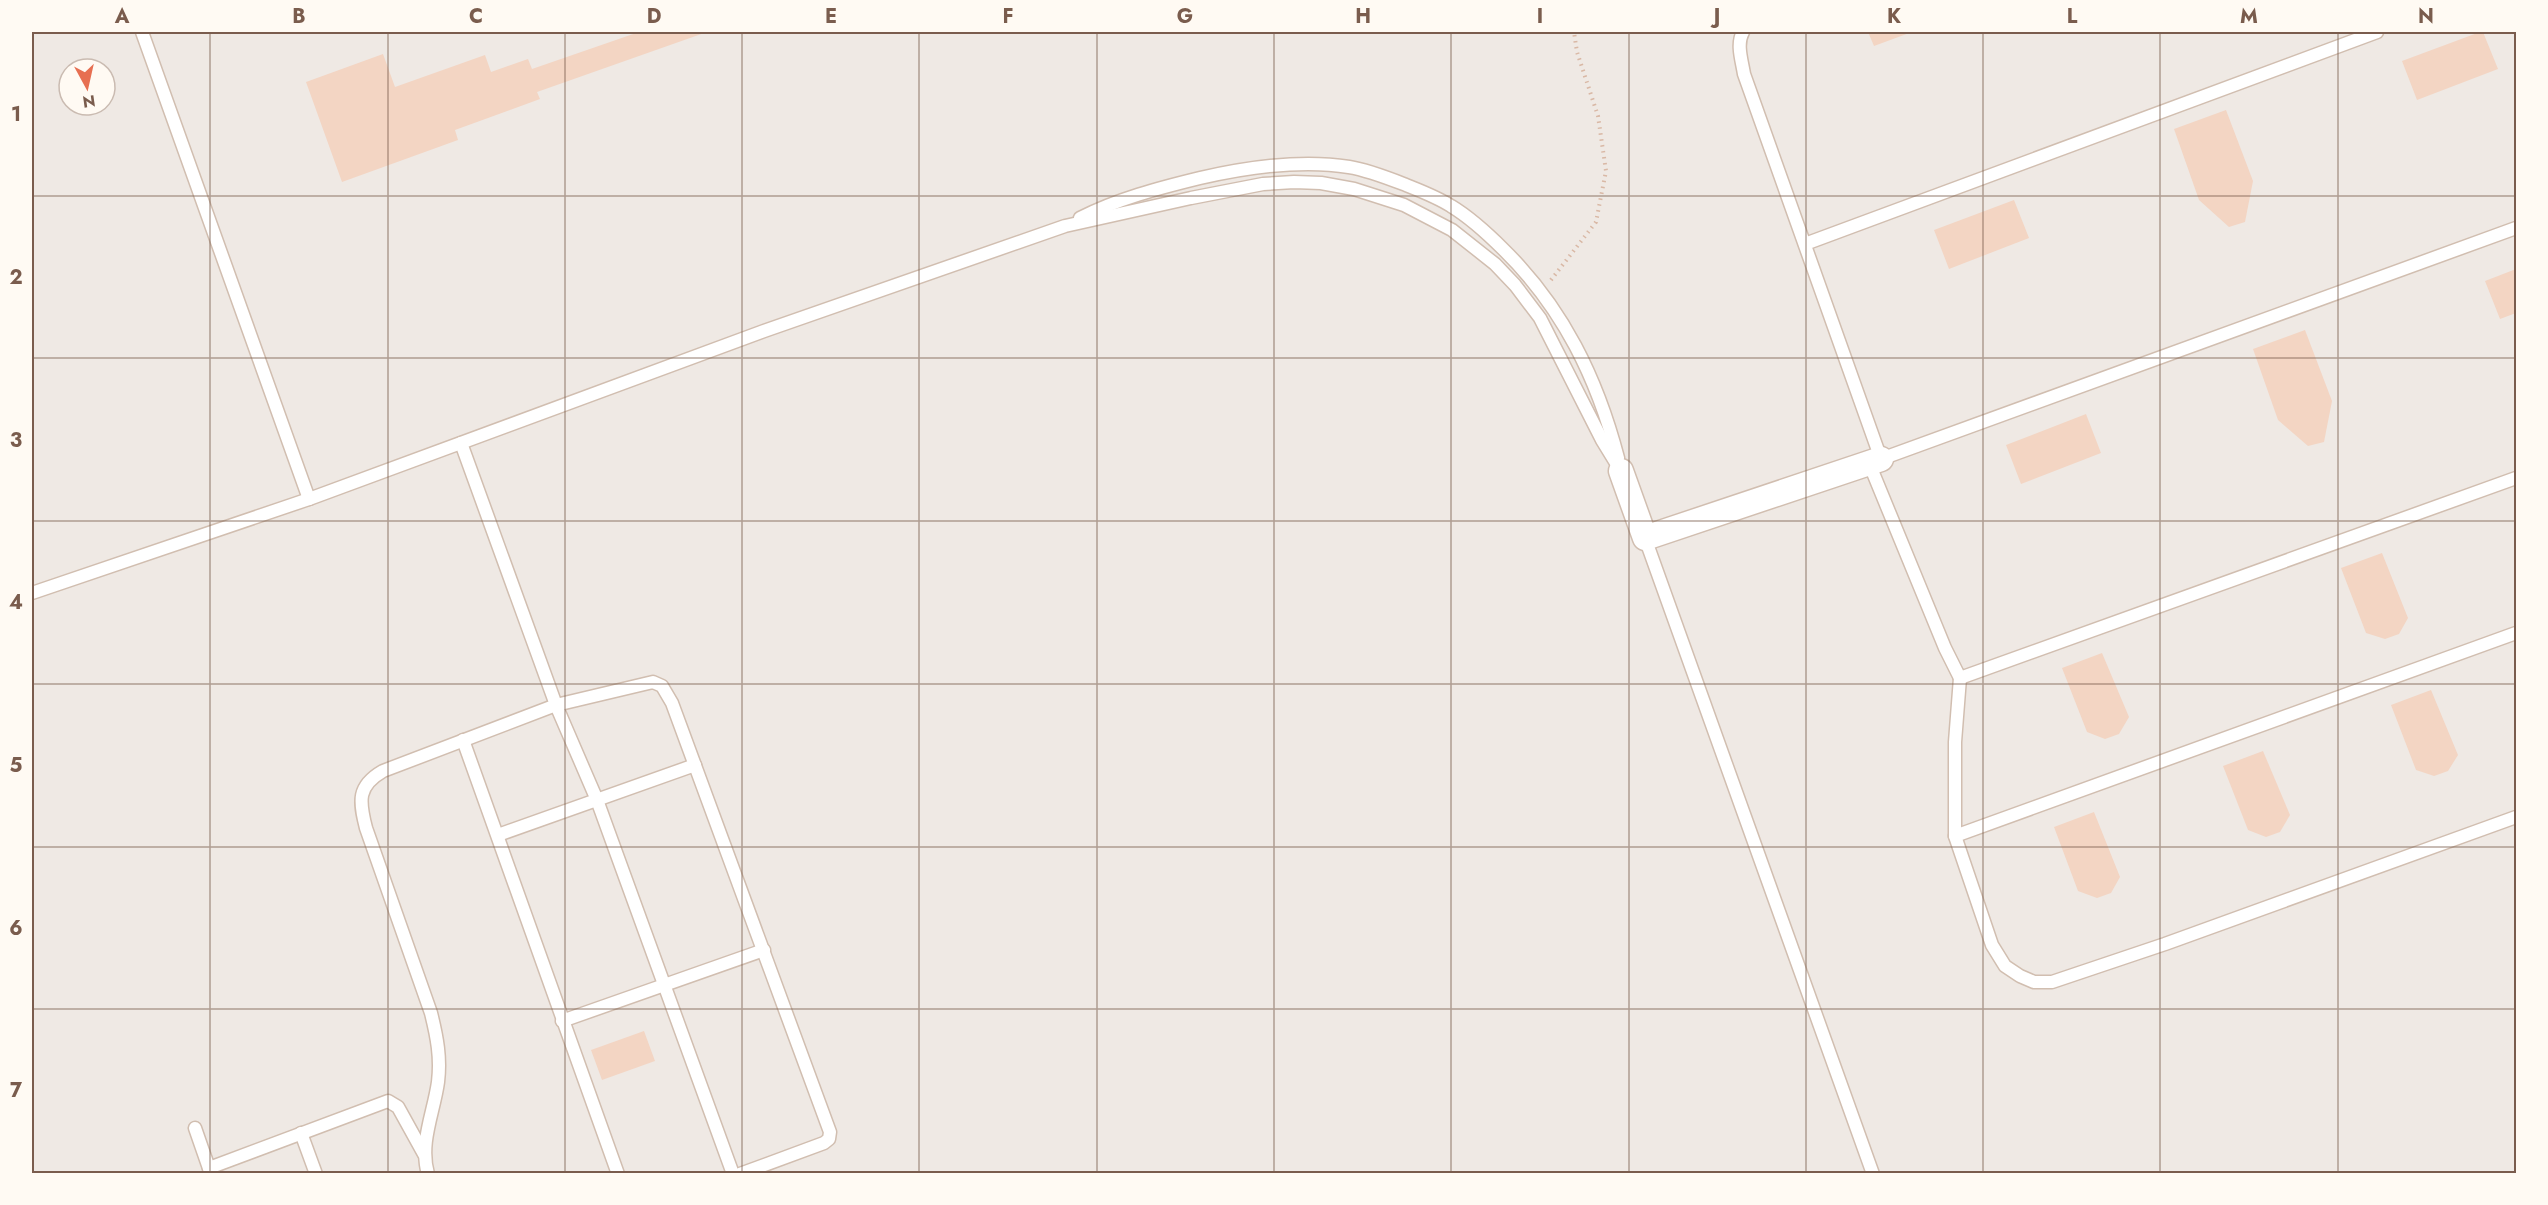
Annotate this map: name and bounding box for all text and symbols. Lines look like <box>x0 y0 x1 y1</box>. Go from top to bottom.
text: A <box>114 2 130 31</box>
text: B <box>292 2 306 31</box>
text: C <box>469 2 483 31</box>
text: D <box>647 2 661 31</box>
text: E <box>825 2 837 31</box>
text: F <box>1002 2 1014 31</box>
text: G <box>1177 2 1193 31</box>
text: H <box>1355 2 1371 31</box>
text: I <box>1537 2 1543 31</box>
text: J <box>1710 2 1720 31</box>
text: K <box>1887 2 1901 31</box>
text: L <box>2067 2 2078 31</box>
text: M <box>2240 2 2258 31</box>
text: N <box>2418 2 2434 31</box>
north arrow <box>57 57 117 117</box>
text: N <box>81 89 97 114</box>
text: 1 <box>11 100 21 129</box>
text: 2 <box>9 263 23 292</box>
text: 3 <box>10 426 22 455</box>
text: 4 <box>9 588 23 617</box>
text: 5 <box>10 751 23 780</box>
text: 6 <box>9 914 23 943</box>
text: 7 <box>10 1076 23 1105</box>

